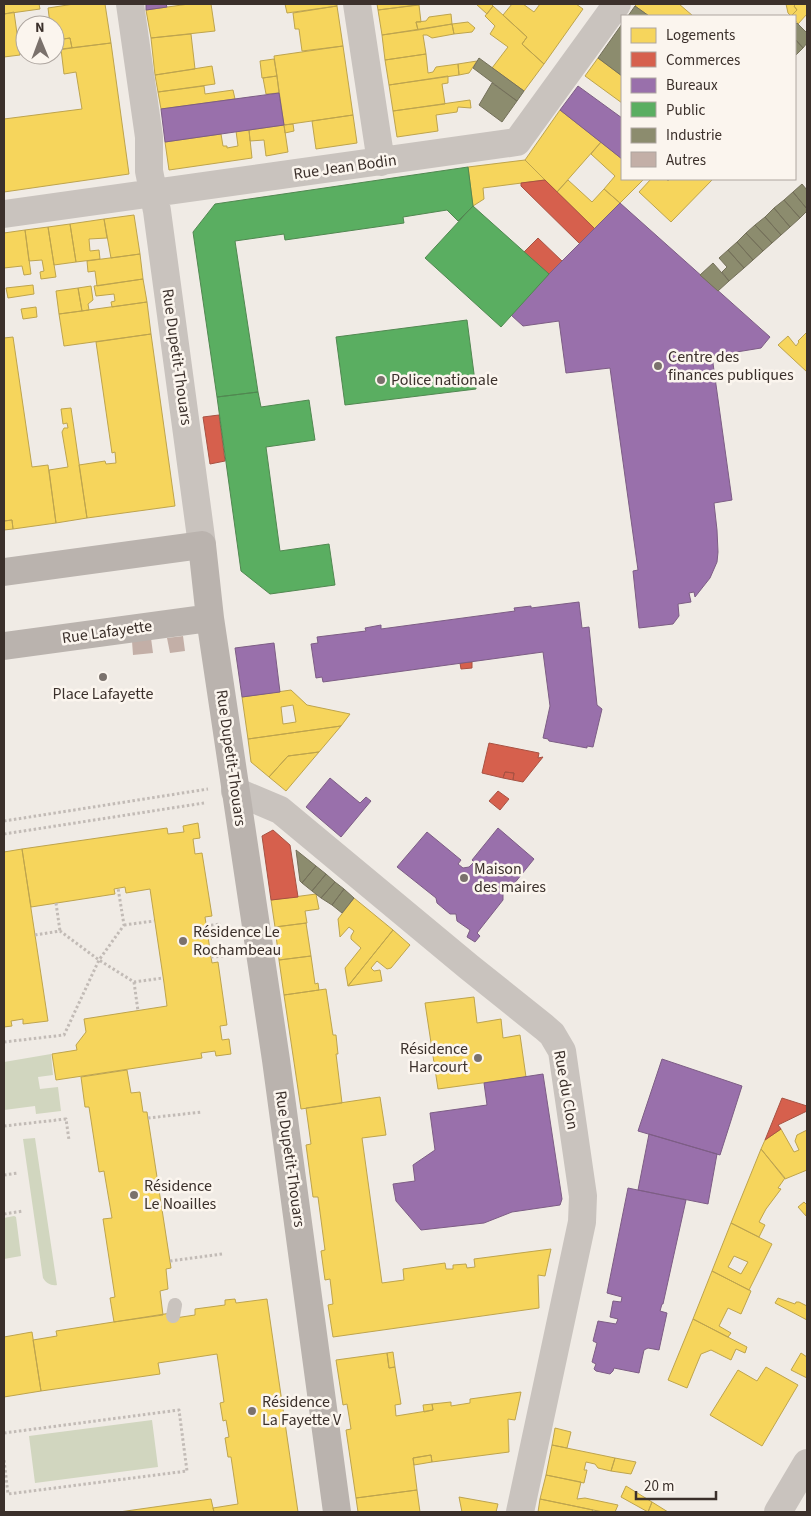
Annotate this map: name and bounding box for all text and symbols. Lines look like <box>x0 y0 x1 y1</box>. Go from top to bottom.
north arrow <box>15 15 65 65</box>
legend <box>621 15 796 180</box>
text: N <box>35 18 45 38</box>
text: Logements <box>666 25 735 46</box>
text: Commerces <box>666 50 740 71</box>
text: Bureaux <box>666 75 718 96</box>
text: Public <box>666 100 705 121</box>
text: Industrie <box>666 125 722 146</box>
street label: Rue Jean Bodin <box>292 149 398 185</box>
text: Autres <box>666 150 706 171</box>
street label: Rue Dupetit-Thouars <box>157 287 198 427</box>
place label: Centre des finances publiques <box>668 346 794 386</box>
marker: Centre des finances publiques <box>652 360 664 372</box>
place label: Police nationale <box>391 369 498 391</box>
marker: Police nationale <box>375 374 387 386</box>
street label: Rue Lafayette <box>61 615 153 649</box>
marker: Place Lafayette <box>97 671 109 683</box>
place label: Place Lafayette <box>53 683 154 705</box>
street label: Rue Dupetit-Thouars <box>211 688 252 828</box>
place label: Maison des maires <box>474 858 546 898</box>
marker: Maison des maires <box>458 872 470 884</box>
place label: Résidence Le Rochambeau <box>193 921 281 961</box>
marker: Résidence Le Rochambeau <box>177 935 189 947</box>
place label: Résidence Harcourt <box>400 1038 469 1078</box>
street label: Rue du Clon <box>548 1049 584 1131</box>
marker: Résidence Harcourt <box>472 1052 484 1064</box>
street label: Rue Dupetit-Thouars <box>270 1089 311 1229</box>
place label: Résidence Le Noailles <box>144 1175 217 1215</box>
marker: Résidence Le Noailles <box>128 1189 140 1201</box>
place label: Résidence La Fayette V <box>262 1391 342 1431</box>
marker: Résidence La Fayette V <box>246 1405 258 1417</box>
scale bar <box>636 1468 716 1500</box>
text: 20 m <box>644 1476 674 1497</box>

